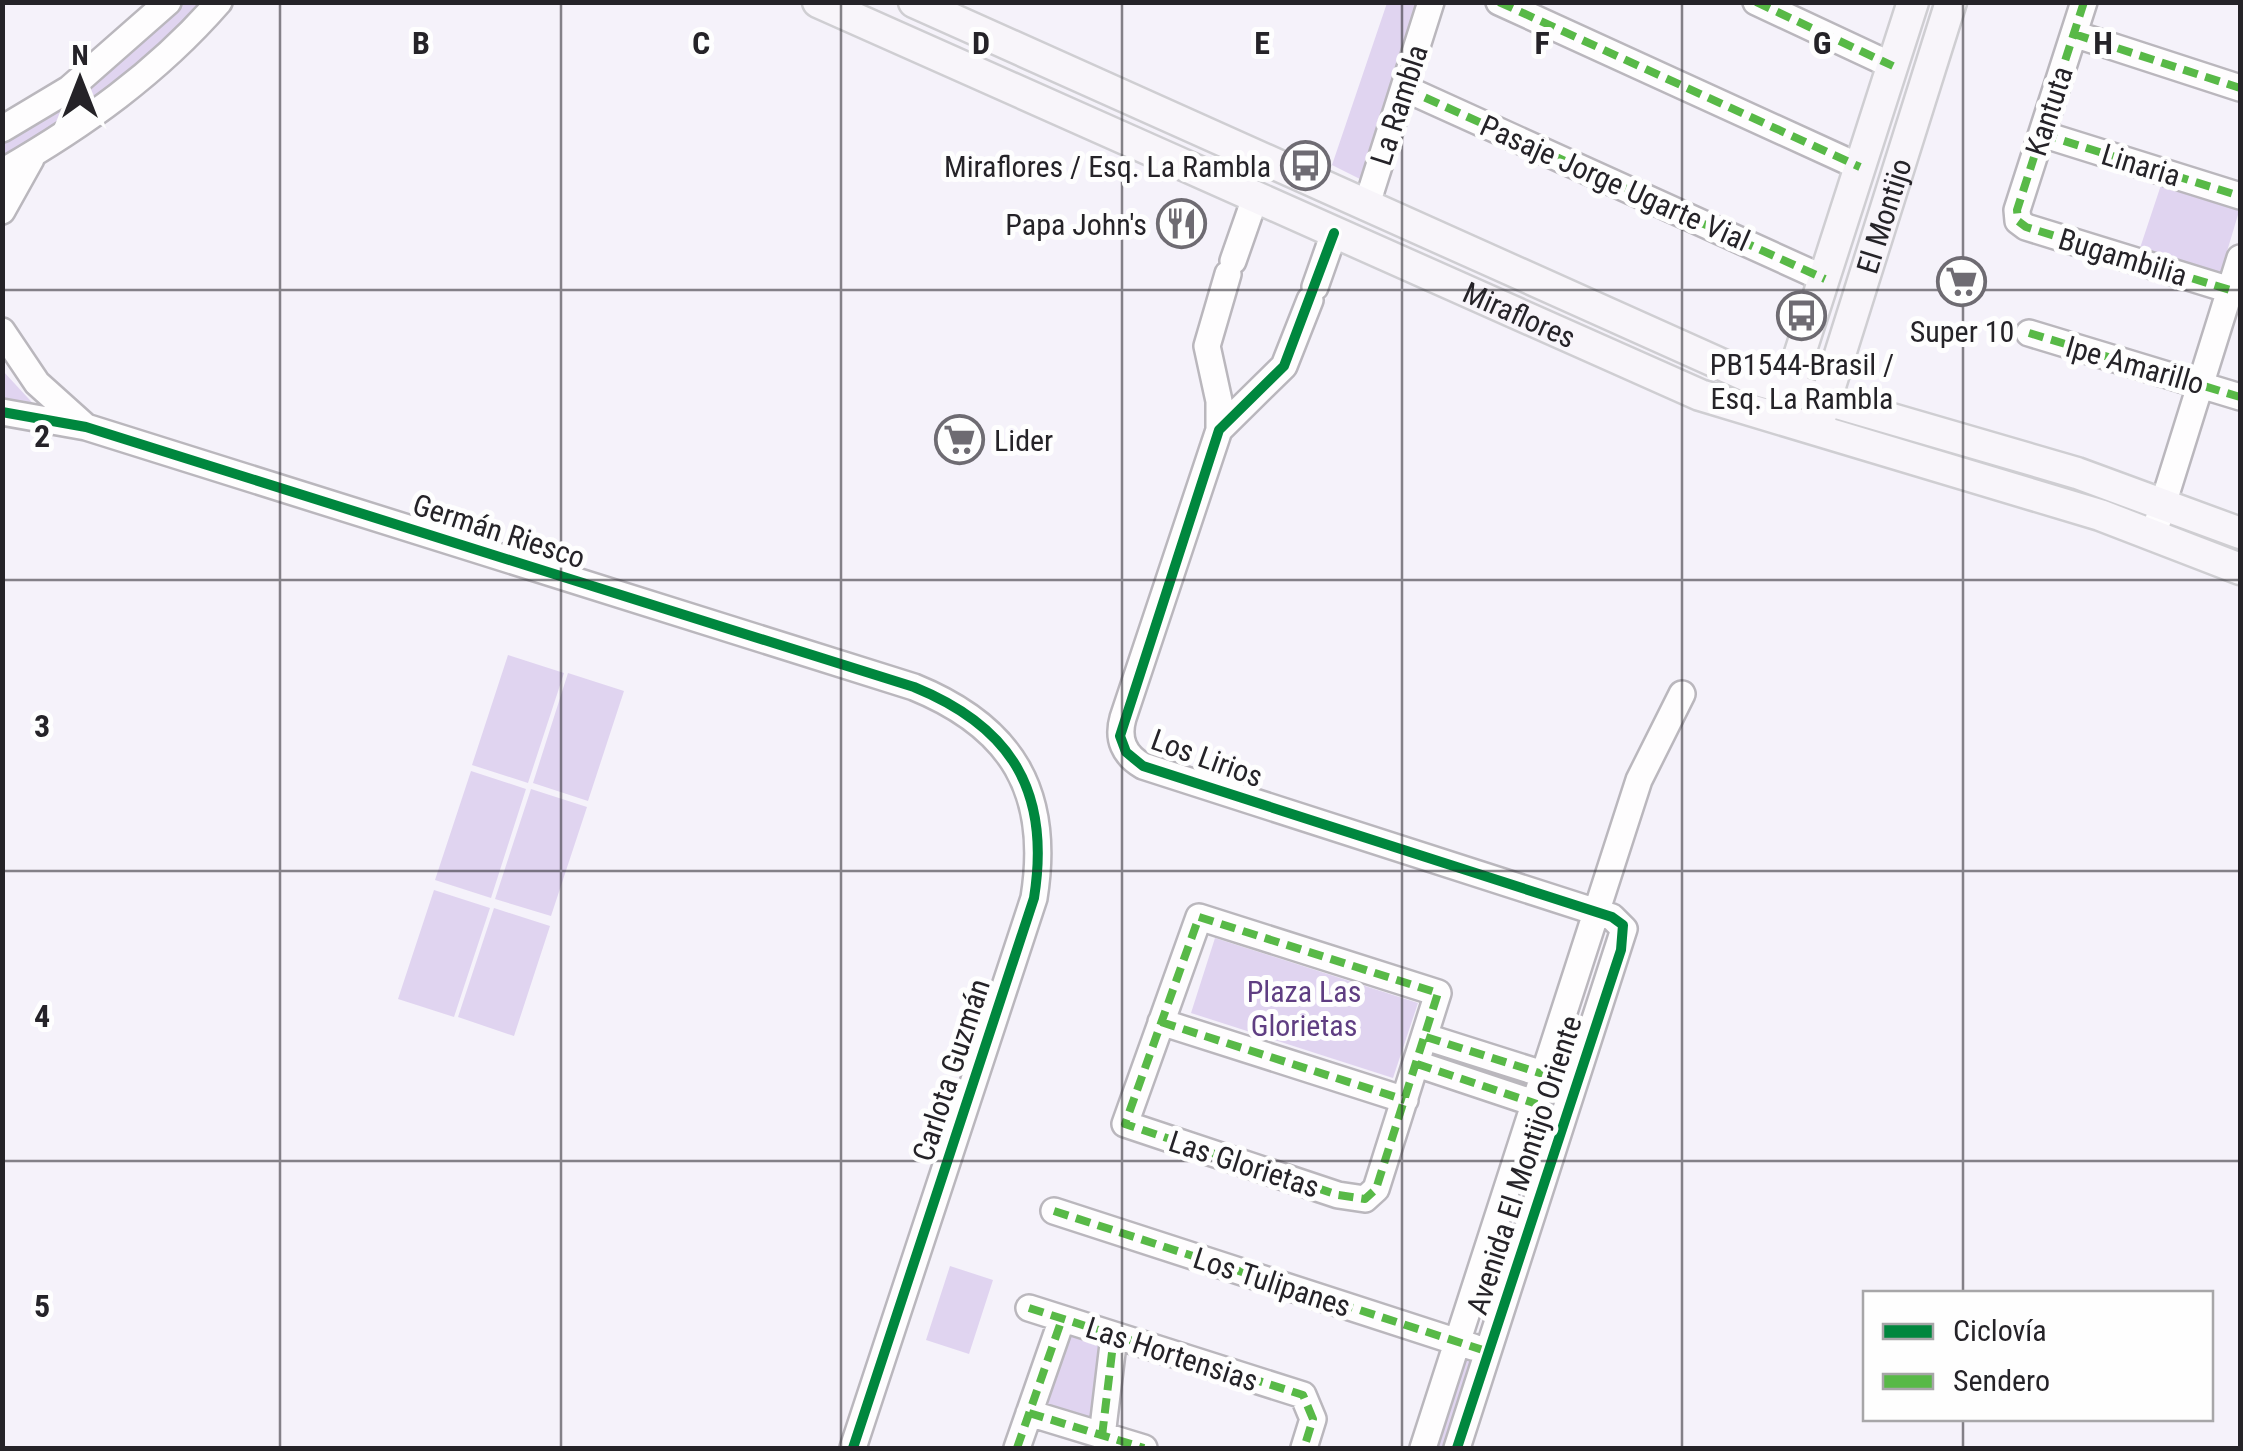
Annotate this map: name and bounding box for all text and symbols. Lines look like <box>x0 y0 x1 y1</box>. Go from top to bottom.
text: B <box>412 24 430 62</box>
text: C <box>692 24 710 62</box>
text: D <box>972 24 990 62</box>
text: E <box>1254 24 1270 62</box>
text: F <box>1534 24 1550 62</box>
text: G <box>1813 24 1831 62</box>
text: H <box>2093 24 2113 62</box>
north arrow <box>30 30 130 130</box>
text: N <box>71 39 89 72</box>
street label: La Rambla <box>1363 40 1435 170</box>
street label: Kantuta <box>2018 62 2080 160</box>
street label: Pasaje Jorge Ugarte Vial <box>1475 108 1755 258</box>
street label: Linaria <box>2097 137 2185 193</box>
bus stop icon: Miraflores / Esq. La Rambla <box>1280 140 1332 192</box>
place label: Miraflores / Esq. La Rambla <box>944 149 1271 184</box>
street label: El Montijo <box>1849 154 1918 278</box>
restaurant icon: Papa John's <box>1156 198 1208 250</box>
place label: Papa John's <box>1005 207 1147 242</box>
street label: Bugambilia <box>2055 221 2191 293</box>
supermarket icon: Super 10 <box>1936 256 1988 308</box>
street label: Miraflores <box>1458 274 1581 355</box>
bus stop icon: PB1544-Brasil / Esq. La Rambla <box>1776 289 1828 341</box>
place label: Super 10 <box>1910 314 2014 349</box>
street label: Ipe Amarillo <box>2062 329 2208 401</box>
place label: PB1544-Brasil / Esq. La Rambla <box>1710 347 1894 416</box>
supermarket icon: Lider <box>933 414 985 466</box>
text: 2 <box>34 417 50 455</box>
place label: Lider <box>994 423 1053 458</box>
street label: Germán Riesco <box>409 487 589 575</box>
text: 3 <box>34 707 50 745</box>
street label: Los Lirios <box>1147 722 1267 794</box>
street label: Carlota Guzmán <box>905 974 997 1166</box>
park label: Plaza Las Glorietas <box>1247 974 1361 1043</box>
text: 4 <box>34 997 50 1035</box>
street label: Avenida El Montijo Oriente <box>1459 1011 1589 1319</box>
street label: Las Glorietas <box>1164 1123 1324 1205</box>
street label: Los Tulipanes <box>1189 1240 1355 1324</box>
text: 5 <box>34 1287 50 1325</box>
legend <box>1863 1291 2213 1421</box>
street label: Las Hortensias <box>1082 1310 1262 1398</box>
text: Ciclovía <box>1953 1313 2047 1348</box>
text: Sendero <box>1953 1363 2050 1398</box>

